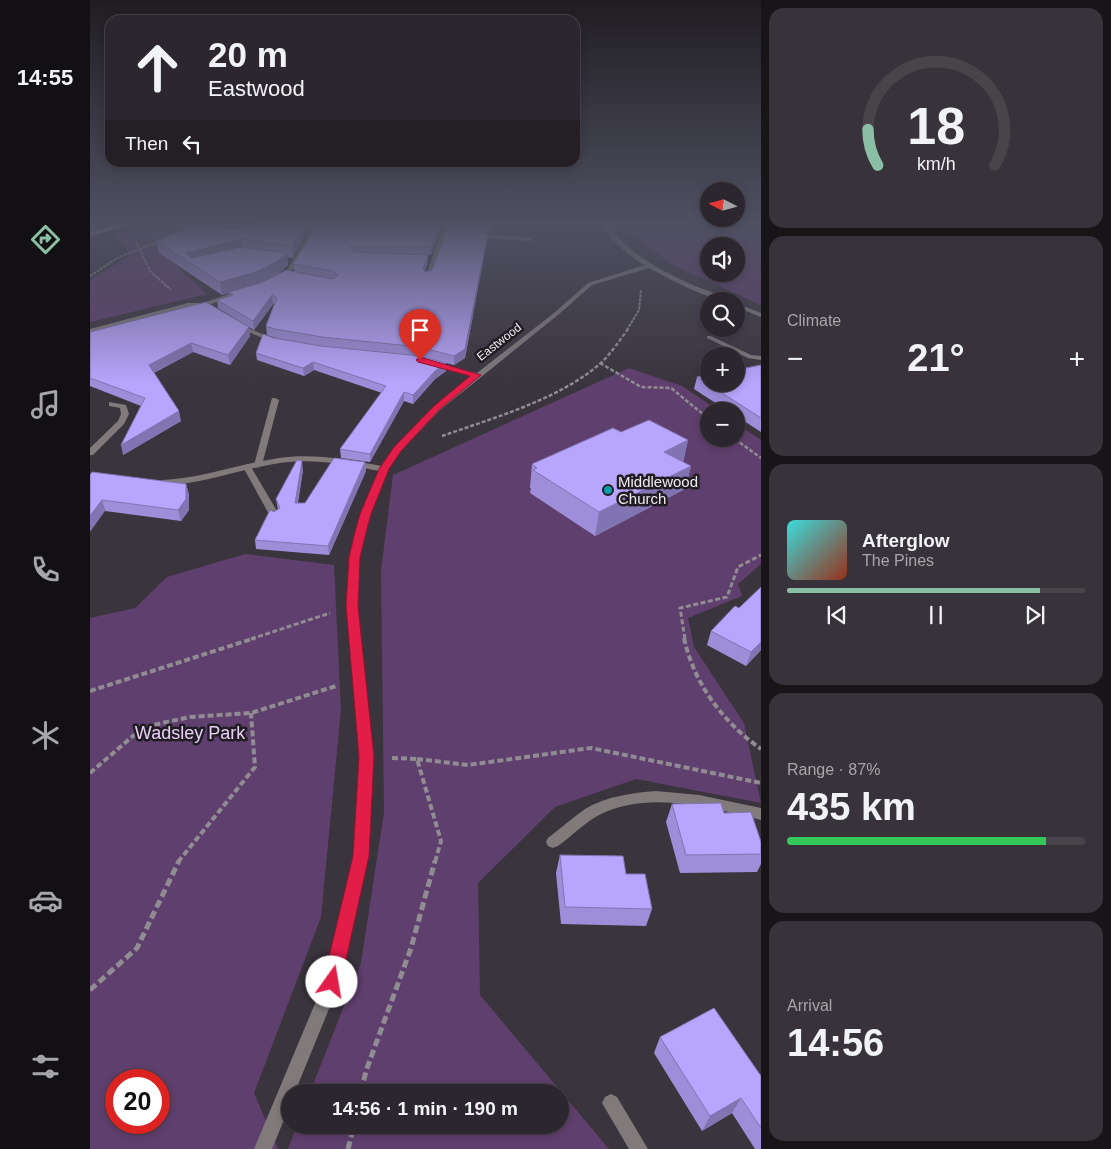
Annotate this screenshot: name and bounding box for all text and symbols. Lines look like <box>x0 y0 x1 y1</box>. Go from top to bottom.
icon: ahead <box>125 35 190 100</box>
text: 20 m <box>208 35 288 74</box>
text: 14:55 <box>17 65 73 90</box>
text: Eastwood <box>208 76 305 101</box>
text: 18 <box>907 97 965 155</box>
icon: left <box>178 130 206 158</box>
text: Then <box>125 133 168 154</box>
text: km/h <box>917 154 955 174</box>
north arrow <box>700 182 745 228</box>
map controls <box>700 182 745 447</box>
icon: directions <box>28 222 63 257</box>
button: sound <box>700 237 745 282</box>
button: search <box>700 292 745 337</box>
pin <box>399 309 441 360</box>
text: Climate <box>787 312 841 329</box>
icon: arrive <box>406 316 434 344</box>
street label: Eastwood <box>474 320 524 364</box>
text: 21° <box>907 337 965 379</box>
text: − <box>787 343 803 374</box>
text: + <box>1069 343 1085 374</box>
button: + <box>700 347 745 392</box>
icon: music <box>28 387 63 422</box>
button: − <box>700 402 745 447</box>
place label: Middlewood Church <box>618 473 698 507</box>
marker: Middlewood Church <box>602 484 614 496</box>
text: Afterglow <box>862 530 950 551</box>
icon: phone <box>28 552 63 587</box>
text: The Pines <box>862 552 934 569</box>
icon: previous <box>823 601 851 629</box>
icon: pause <box>922 601 950 629</box>
icon: next <box>1021 601 1049 629</box>
icon: climate <box>28 718 63 753</box>
park label: Wadsley Park <box>135 723 246 743</box>
text: Range · 87% <box>787 761 880 778</box>
text: 435 km <box>787 786 916 828</box>
icon: car <box>28 883 63 918</box>
position arrow <box>305 955 357 1007</box>
text: Arrival <box>787 997 832 1014</box>
text: 14:56 <box>787 1022 884 1064</box>
icon: filters <box>28 1049 63 1084</box>
speed limit sign: 20 <box>105 1069 170 1134</box>
text: 14:56 · 1 min · 190 m <box>332 1098 518 1119</box>

